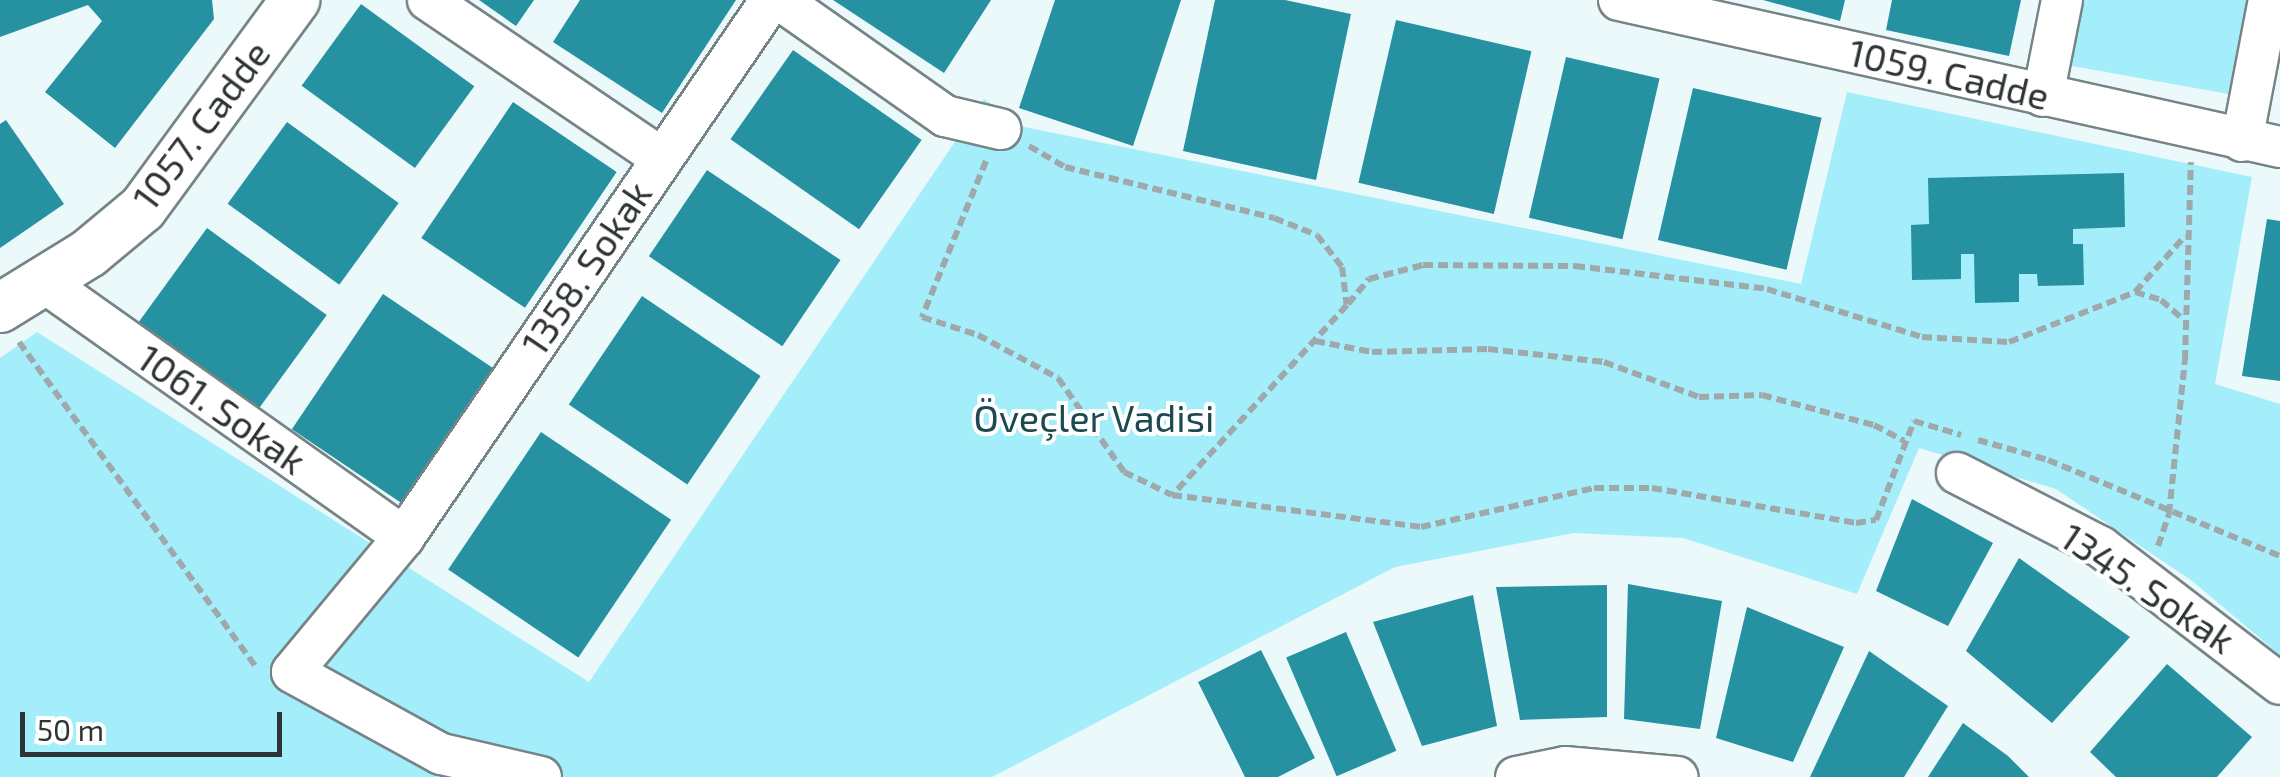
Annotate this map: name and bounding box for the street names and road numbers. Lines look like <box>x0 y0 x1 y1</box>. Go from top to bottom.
street label: 1059. Cadde <box>1845 29 2053 119</box>
street label: 1057. Cadde <box>123 32 279 218</box>
street label: 1358. Sokak <box>511 173 661 363</box>
street label: 1061. Sokak <box>129 335 315 483</box>
street label: 1345. Sokak <box>2053 513 2243 663</box>

